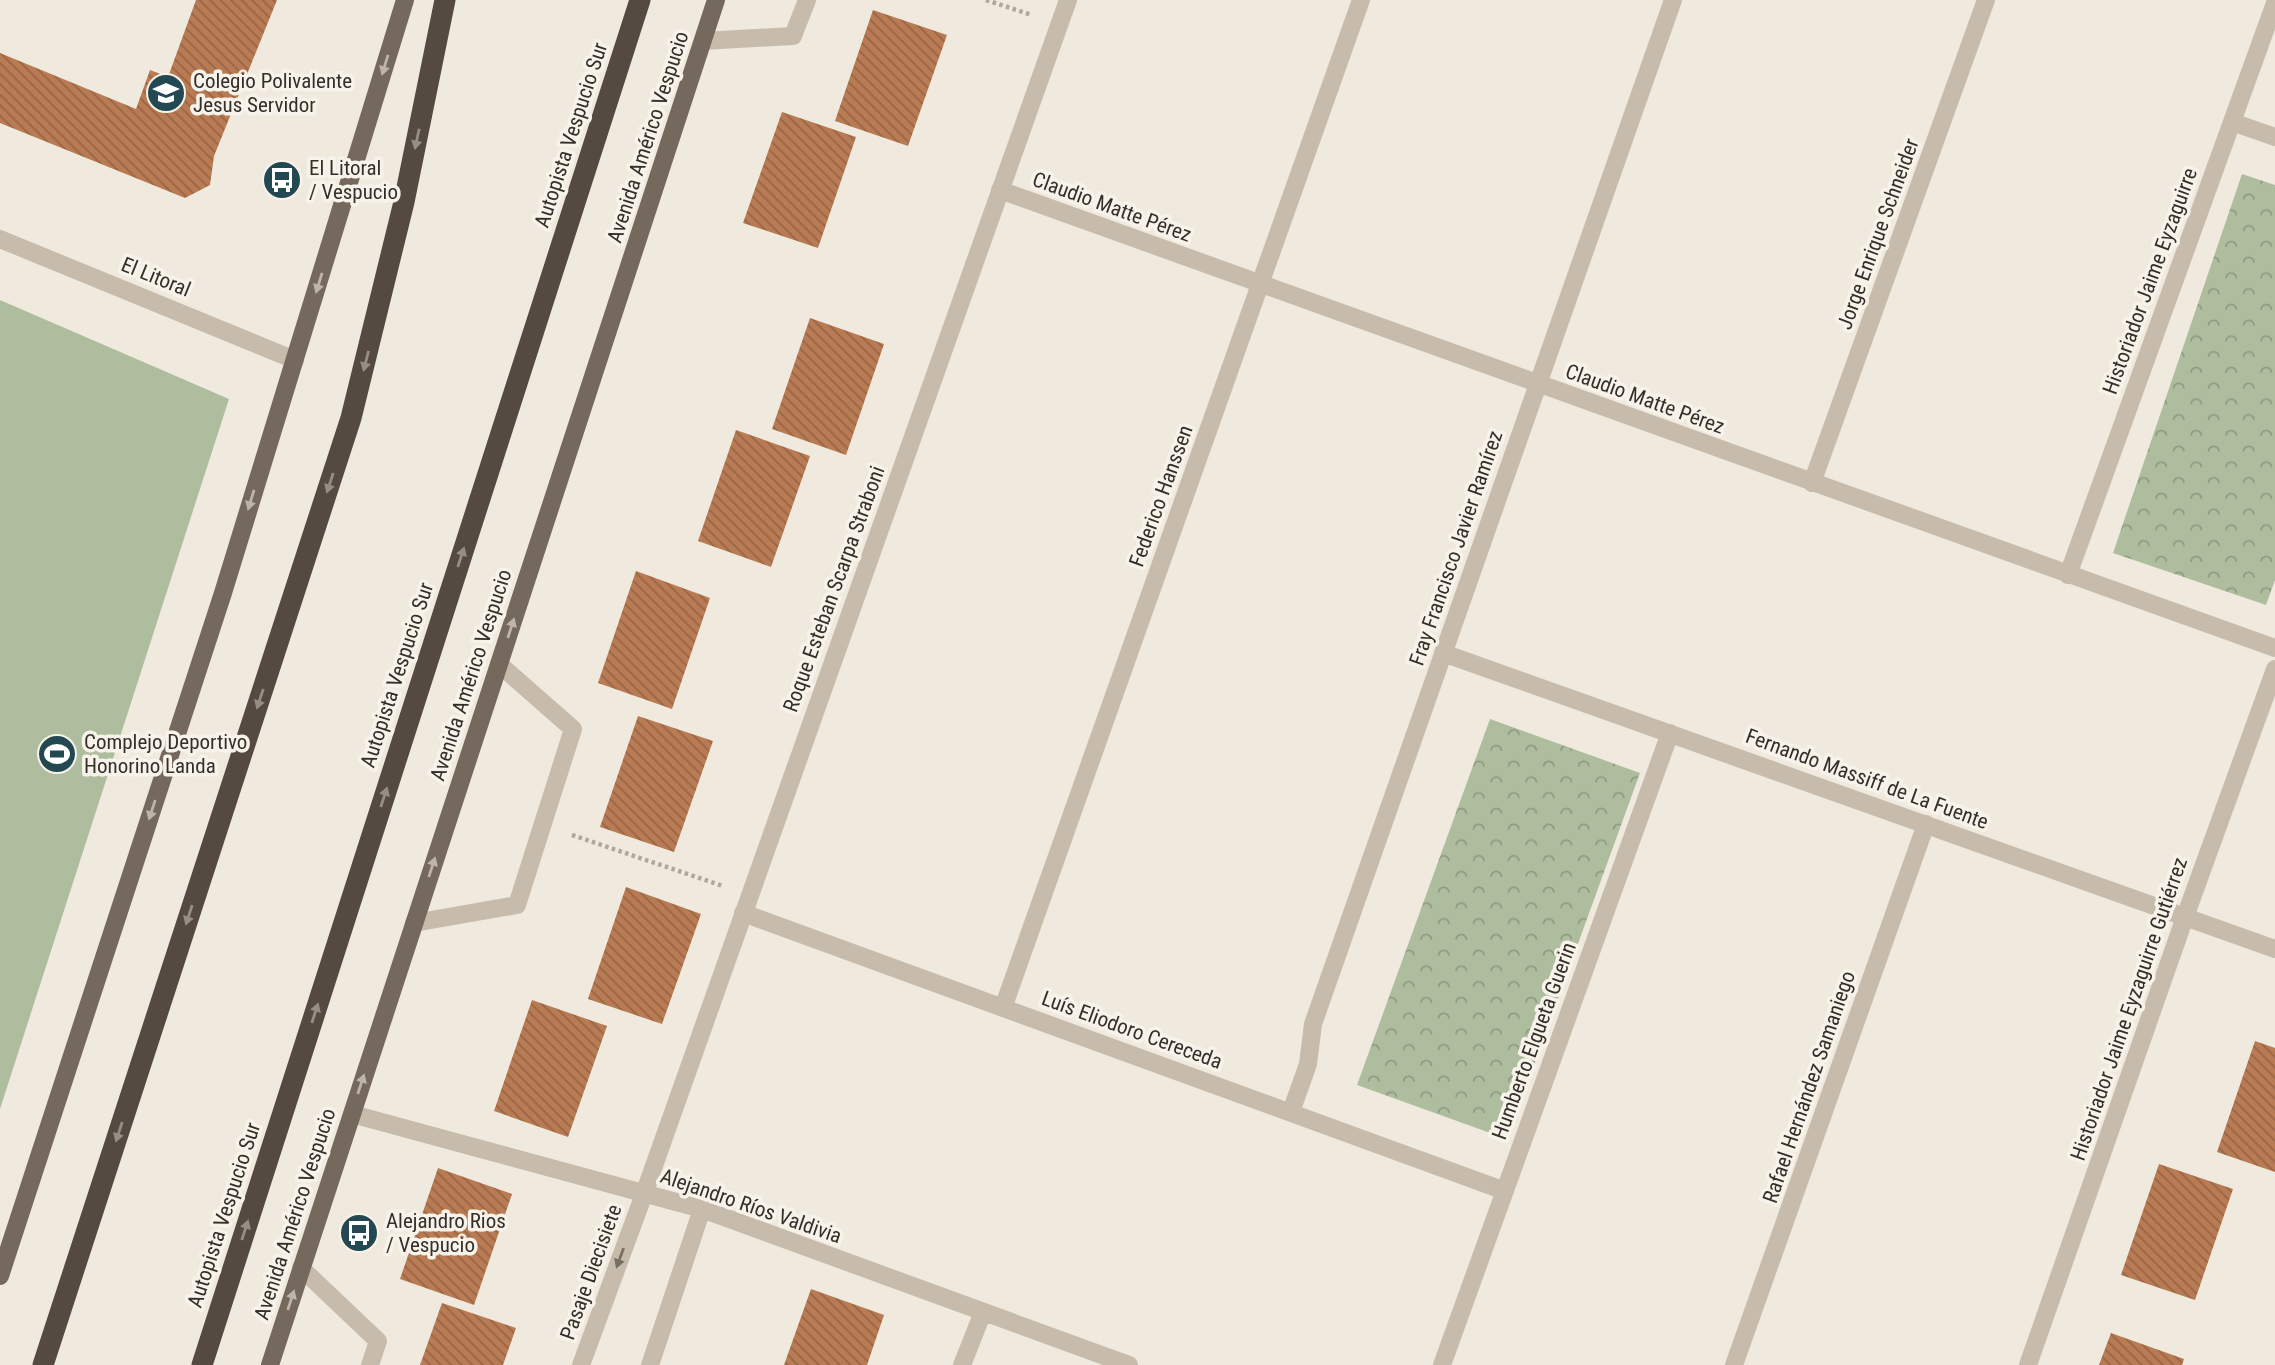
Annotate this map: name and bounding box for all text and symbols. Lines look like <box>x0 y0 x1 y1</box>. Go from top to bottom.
street label: Avenida Américo Vespucio <box>602 28 694 246</box>
street label: Autopista Vespucio Sur <box>530 39 612 231</box>
one-way arrow <box>379 55 389 76</box>
place label: Colegio Polivalente Jesus Servidor <box>193 69 352 117</box>
school or university icon: Colegio Polivalente Jesus Servidor <box>145 72 187 114</box>
one-way arrow <box>411 128 422 150</box>
street label: Jorge Enrique Schneider <box>1832 135 1924 333</box>
place label: El Litoral / Vespucio <box>309 156 398 204</box>
bus stop icon: El Litoral / Vespucio <box>261 159 303 201</box>
street label: Historiador Jaime Eyzaguirre <box>2098 165 2202 397</box>
street label: Claudio Matte Pérez <box>1029 167 1195 247</box>
street label: El Litoral <box>118 252 194 302</box>
one-way arrow <box>313 273 323 294</box>
one-way arrow <box>360 350 371 372</box>
street label: Claudio Matte Pérez <box>1562 359 1728 439</box>
street label: Federico Hanssen <box>1124 422 1198 570</box>
street label: Fray Francisco Javier Ramírez <box>1405 427 1507 669</box>
street label: Roque Esteban Scarpa Straboni <box>778 463 890 715</box>
one-way arrow <box>324 472 335 493</box>
one-way arrow <box>246 490 256 511</box>
one-way arrow <box>456 546 467 567</box>
street label: Avenida Américo Vespucio <box>425 566 517 784</box>
street label: Autopista Vespucio Sur <box>356 579 438 771</box>
one-way arrow <box>506 617 516 638</box>
one-way arrow <box>254 689 265 710</box>
street label: Fernando Massiff de La Fuente <box>1742 724 1992 834</box>
place label: Complejo Deportivo Honorino Landa <box>84 730 247 778</box>
sports icon: Complejo Deportivo Honorino Landa <box>36 733 78 775</box>
one-way arrow <box>379 786 390 807</box>
one-way arrow <box>146 800 157 821</box>
street label: Historiador Jaime Eyzaguirre Gutiérrez <box>2066 854 2192 1164</box>
one-way arrow <box>427 857 438 878</box>
one-way arrow <box>184 905 194 926</box>
street label: Humberto Elgueta Guerin <box>1487 939 1581 1143</box>
street label: Rafael Hernández Samaniego <box>1758 968 1860 1206</box>
street label: Luís Eliodoro Cereceda <box>1039 986 1225 1074</box>
one-way arrow <box>310 1003 320 1024</box>
one-way arrow <box>357 1073 367 1094</box>
street label: Avenida Américo Vespucio <box>249 1105 341 1323</box>
street label: Autopista Vespucio Sur <box>183 1119 265 1311</box>
one-way arrow <box>113 1121 124 1142</box>
street label: Alejandro Ríos Valdivia <box>657 1164 845 1248</box>
street label: Pasaje Diecisiete <box>555 1201 627 1343</box>
place label: Alejandro Rios / Vespucio <box>386 1209 506 1257</box>
bus stop icon: Alejandro Rios / Vespucio <box>338 1212 380 1254</box>
one-way arrow <box>240 1219 251 1240</box>
one-way arrow <box>615 1247 626 1268</box>
one-way arrow <box>286 1289 297 1310</box>

